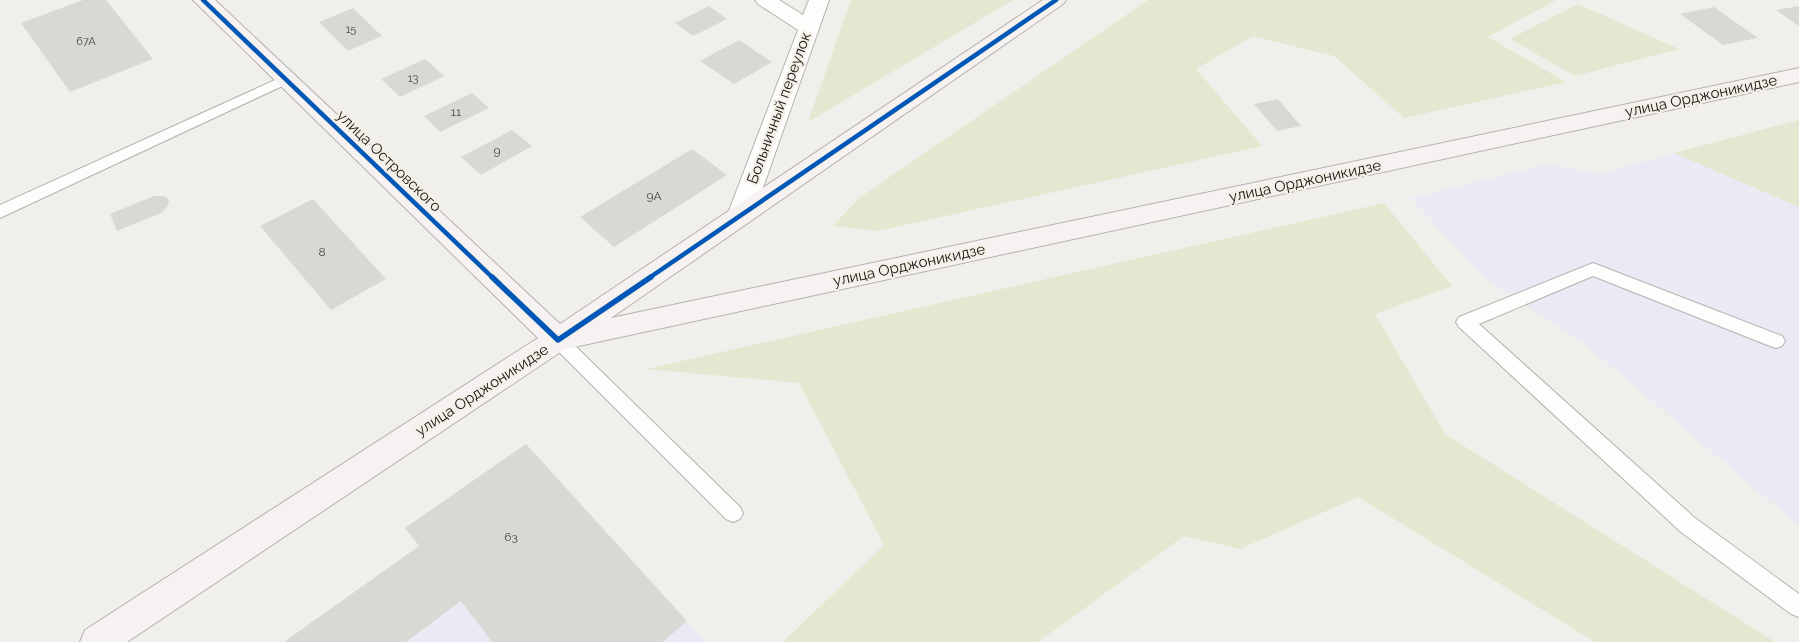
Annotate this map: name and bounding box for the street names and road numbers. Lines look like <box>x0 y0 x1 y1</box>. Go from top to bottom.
street label: Больничный переулок <box>743 29 815 186</box>
street label: улица Орджоникидзе <box>1623 71 1779 121</box>
street label: улица Островского <box>333 106 445 216</box>
street label: улица Орджоникидзе <box>1227 156 1383 206</box>
street label: улица Орджоникидзе <box>831 240 987 290</box>
street label: улица Орджоникидзе <box>412 340 552 440</box>

